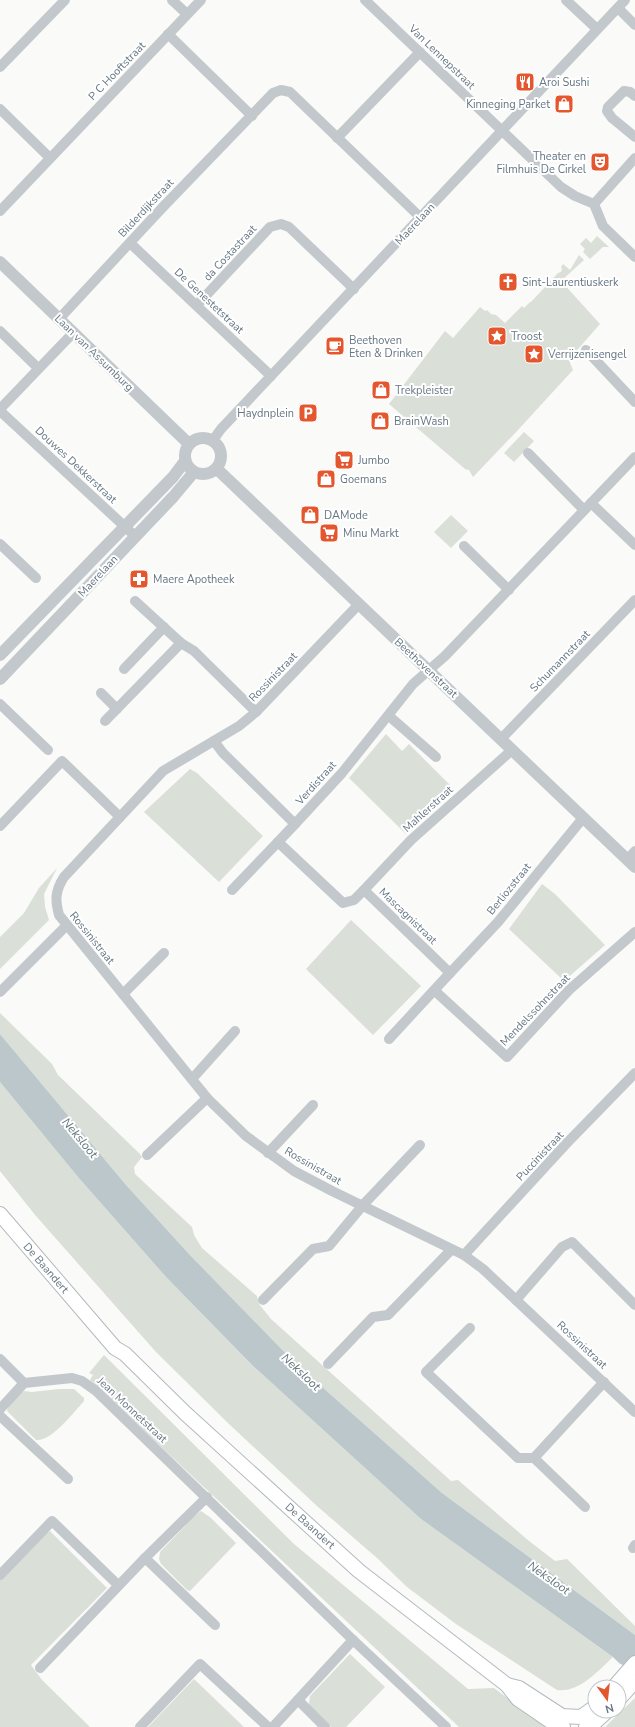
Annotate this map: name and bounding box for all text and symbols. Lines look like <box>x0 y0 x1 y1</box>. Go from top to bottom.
street label: Van Lennepstraat <box>405 21 479 93</box>
street label: P C Hooftstraat <box>85 38 149 104</box>
restaurant icon: Aroi Sushi <box>514 71 536 93</box>
place label: Aroi Sushi <box>539 75 589 90</box>
shop icon: Kinneging Parket <box>553 93 575 115</box>
place label: Kinneging Parket <box>466 97 550 112</box>
place label: Theater en Filmhuis De Cirkel <box>496 149 587 177</box>
theatre icon: Theater en Filmhuis De Cirkel <box>589 151 611 173</box>
street label: Bilderdijkstraat <box>115 175 177 240</box>
street label: Maerelaan <box>392 200 438 248</box>
street label: da Costastraat <box>200 222 260 284</box>
street label: De Genestetstraat <box>171 265 247 337</box>
church icon: Sint-Laurentiuskerk <box>497 271 519 293</box>
place label: Sint-Laurentiuskerk <box>522 275 619 290</box>
street label: Laan van Assumburg <box>51 311 137 395</box>
place icon: Troost <box>486 325 508 347</box>
place label: Troost <box>511 329 542 344</box>
place label: Beethoven Eten & Drinken <box>349 333 423 361</box>
cafe icon: Beethoven Eten & Drinken <box>324 335 346 357</box>
place icon: Verrijzenisengel <box>523 343 545 365</box>
place label: Verrijzenisengel <box>547 347 627 362</box>
shop icon: Trekpleister <box>370 379 392 401</box>
place label: Trekpleister <box>395 383 453 398</box>
parking icon: Haydnplein <box>297 402 319 424</box>
place label: Haydnplein <box>237 406 294 421</box>
shop icon: BrainWash <box>369 410 391 432</box>
place label: BrainWash <box>394 414 449 429</box>
street label: Douwes Dekkerstraat <box>32 423 120 507</box>
supermarket icon: Jumbo <box>333 449 355 471</box>
place label: Jumbo <box>357 453 390 468</box>
shop icon: Goemans <box>315 468 337 490</box>
place label: Goemans <box>340 472 387 487</box>
shop icon: DAMode <box>299 504 321 526</box>
place label: DAMode <box>324 508 368 523</box>
supermarket icon: Minu Markt <box>318 522 340 544</box>
place label: Minu Markt <box>343 526 399 541</box>
street label: Maerelaan <box>75 552 121 600</box>
pharmacy icon: Maere Apotheek <box>128 568 150 590</box>
place label: Maere Apotheek <box>153 572 235 587</box>
street label: Schumannstraat <box>527 627 593 695</box>
street label: Beethovenstraat <box>391 635 461 701</box>
street label: Rossinistraat <box>245 649 301 705</box>
street label: Verdistraat <box>292 758 340 809</box>
street label: Mahlerstraat <box>400 782 456 836</box>
street label: Berliozstraat <box>483 860 535 918</box>
street label: Mascagnistraat <box>376 885 440 948</box>
street label: Rossinistraat <box>66 909 118 968</box>
street label: Mendelssohnstraat <box>497 971 573 1049</box>
water label: Neksloot <box>58 1115 102 1162</box>
street label: Puccinistraat <box>513 1128 567 1184</box>
street label: Rossinistraat <box>282 1144 344 1189</box>
street label: De Baandert <box>20 1239 72 1297</box>
street label: Rossinistraat <box>554 1318 611 1372</box>
water label: Neksloot <box>278 1350 325 1395</box>
street label: Jean Monnetstraat <box>93 1373 170 1446</box>
street label: De Baandert <box>282 1500 338 1553</box>
water label: Neksloot <box>525 1558 574 1599</box>
north arrow <box>587 1679 627 1719</box>
text: N <box>604 1700 615 1716</box>

